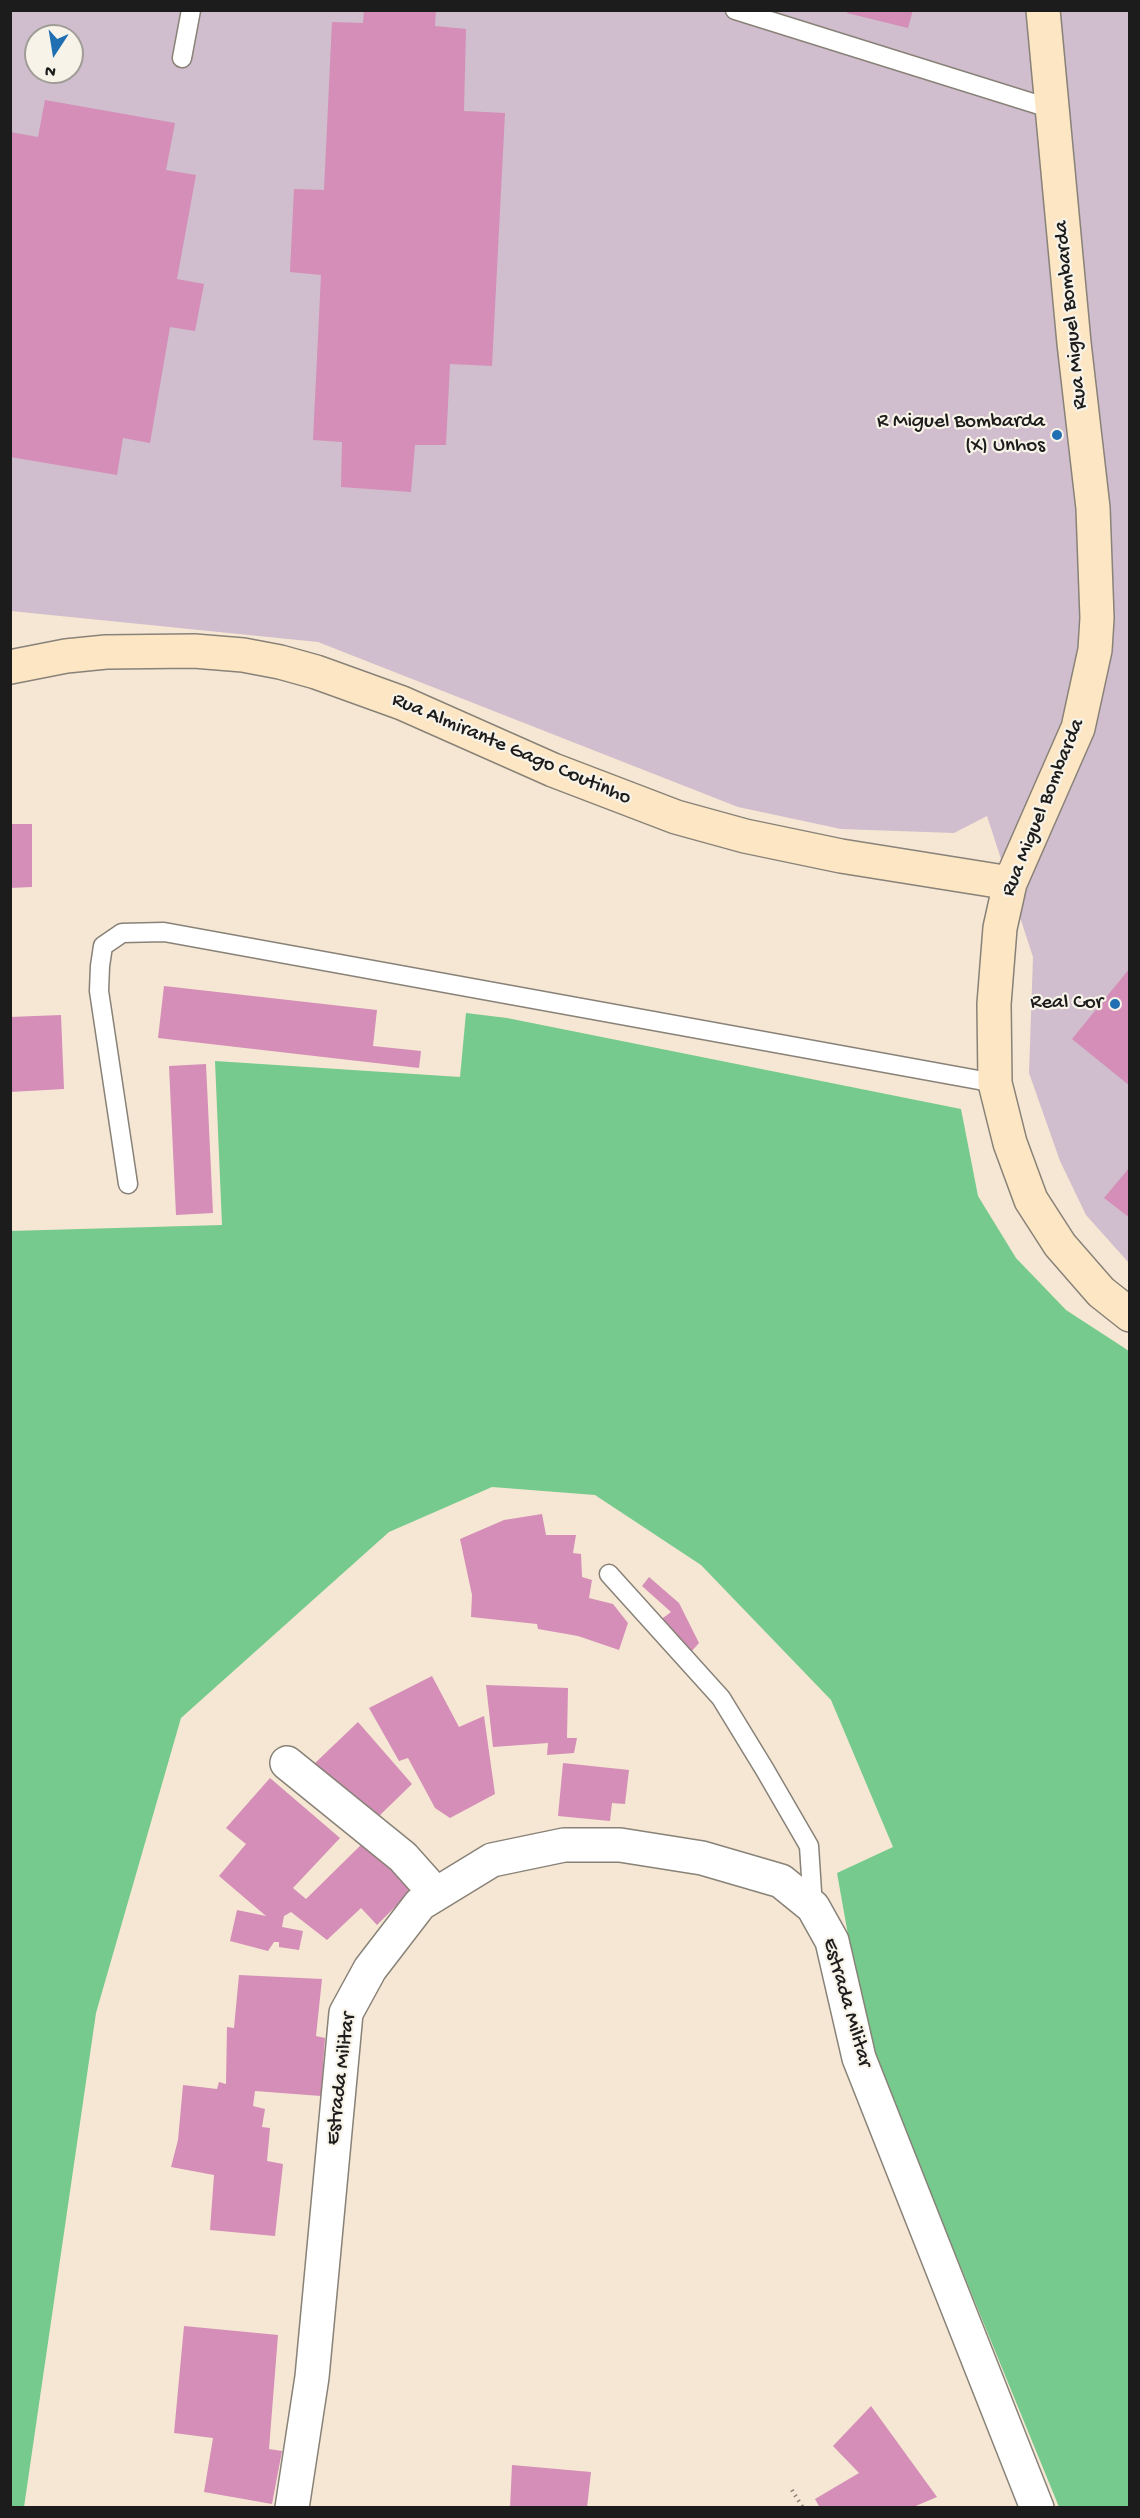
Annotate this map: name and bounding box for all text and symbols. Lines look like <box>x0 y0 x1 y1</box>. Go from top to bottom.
north arrow <box>24 24 84 84</box>
text: N <box>43 60 58 81</box>
street label: Rua Miguel Bombarda <box>1050 219 1094 411</box>
place label: R Miguel Bombarda (X) Unhos <box>877 410 1045 460</box>
marker: R Miguel Bombarda (X) Unhos <box>1050 428 1064 442</box>
street label: Rua Almirante Gago Coutinho <box>388 688 634 812</box>
street label: Rua Miguel Bombarda <box>997 715 1091 901</box>
place label: Real Cor <box>1030 991 1103 1017</box>
marker: Real Cor <box>1108 997 1122 1011</box>
street label: Estrada Militar <box>816 1935 876 2071</box>
street label: Estrada Militar <box>321 2011 363 2147</box>

